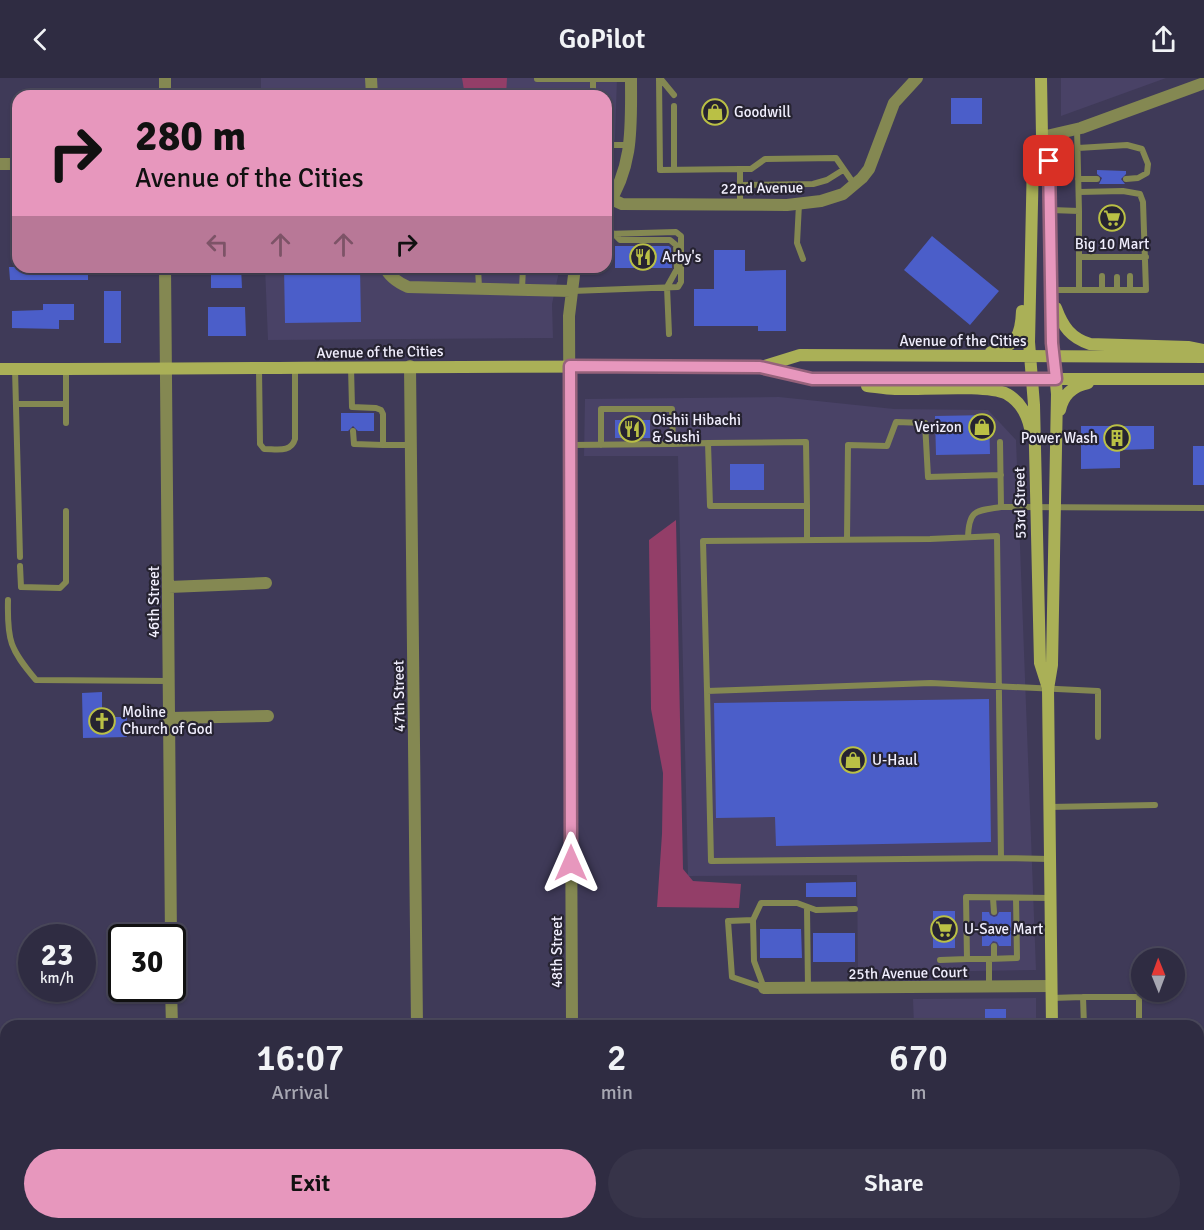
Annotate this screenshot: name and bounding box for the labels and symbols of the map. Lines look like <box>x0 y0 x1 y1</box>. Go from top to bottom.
shop icon: Goodwill <box>700 97 730 127</box>
place label: Goodwill <box>734 103 791 121</box>
pin <box>1023 135 1074 186</box>
street label: 22nd Avenue <box>721 178 803 198</box>
supermarket icon: Big 10 Mart <box>1097 203 1127 233</box>
place label: Big 10 Mart <box>1075 235 1149 253</box>
restaurant icon: Arby's <box>628 242 658 272</box>
place label: Arby's <box>662 248 702 266</box>
street label: Avenue of the Cities <box>899 332 1027 350</box>
street label: Avenue of the Cities <box>316 342 444 362</box>
place label: Oishii Hibachi & Sushi <box>652 411 741 446</box>
shop icon: Verizon <box>967 412 997 442</box>
restaurant icon: Oishii Hibachi & Sushi <box>617 414 647 444</box>
place label: Verizon <box>914 418 962 436</box>
building icon: Power Wash <box>1102 423 1132 453</box>
place label: Power Wash <box>1021 429 1098 447</box>
street label: 53rd Street <box>1010 467 1030 539</box>
street label: 46th Street <box>145 566 163 638</box>
street label: 47th Street <box>389 660 409 732</box>
place label: Moline Church of God <box>122 703 213 738</box>
church icon: Moline Church of God <box>87 706 117 736</box>
shop icon: U-Haul <box>838 745 868 775</box>
place label: U-Haul <box>872 751 918 769</box>
position arrow <box>539 831 603 895</box>
supermarket icon: U-Save Mart <box>929 914 959 944</box>
street label: 48th Street <box>548 916 566 988</box>
place label: U-Save Mart <box>964 920 1043 938</box>
speed limit sign: 30 <box>108 924 186 1002</box>
north arrow <box>1131 948 1185 1002</box>
street label: 25th Avenue Court <box>848 963 968 983</box>

